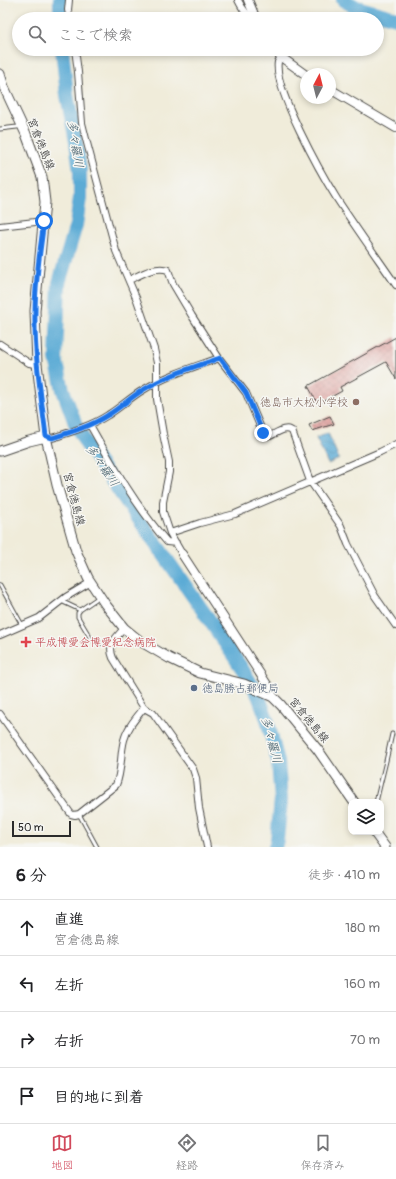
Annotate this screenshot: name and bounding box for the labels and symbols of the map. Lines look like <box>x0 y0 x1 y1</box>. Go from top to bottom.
north arrow <box>300 68 336 104</box>
street label: 宮倉徳島線 <box>25 116 57 172</box>
water label: 多々羅川 <box>64 119 86 169</box>
route start <box>35 212 53 230</box>
place label: 徳島市大松小学校 <box>260 396 348 409</box>
marker: 徳島市大松小学校 <box>351 397 361 407</box>
route end <box>254 424 272 442</box>
water label: 多々羅川 <box>82 442 122 490</box>
street label: 宮倉徳島線 <box>61 471 87 527</box>
marker: 平成博愛会博愛紀念病院 <box>20 636 32 648</box>
place label: 平成博愛会博愛紀念病院 <box>35 636 156 649</box>
place label: 徳島勝占郵便局 <box>202 682 279 695</box>
marker: 徳島勝占郵便局 <box>189 683 199 693</box>
street label: 宮倉徳島線 <box>286 695 332 745</box>
water label: 多々羅川 <box>258 715 284 765</box>
scale bar <box>12 819 71 838</box>

